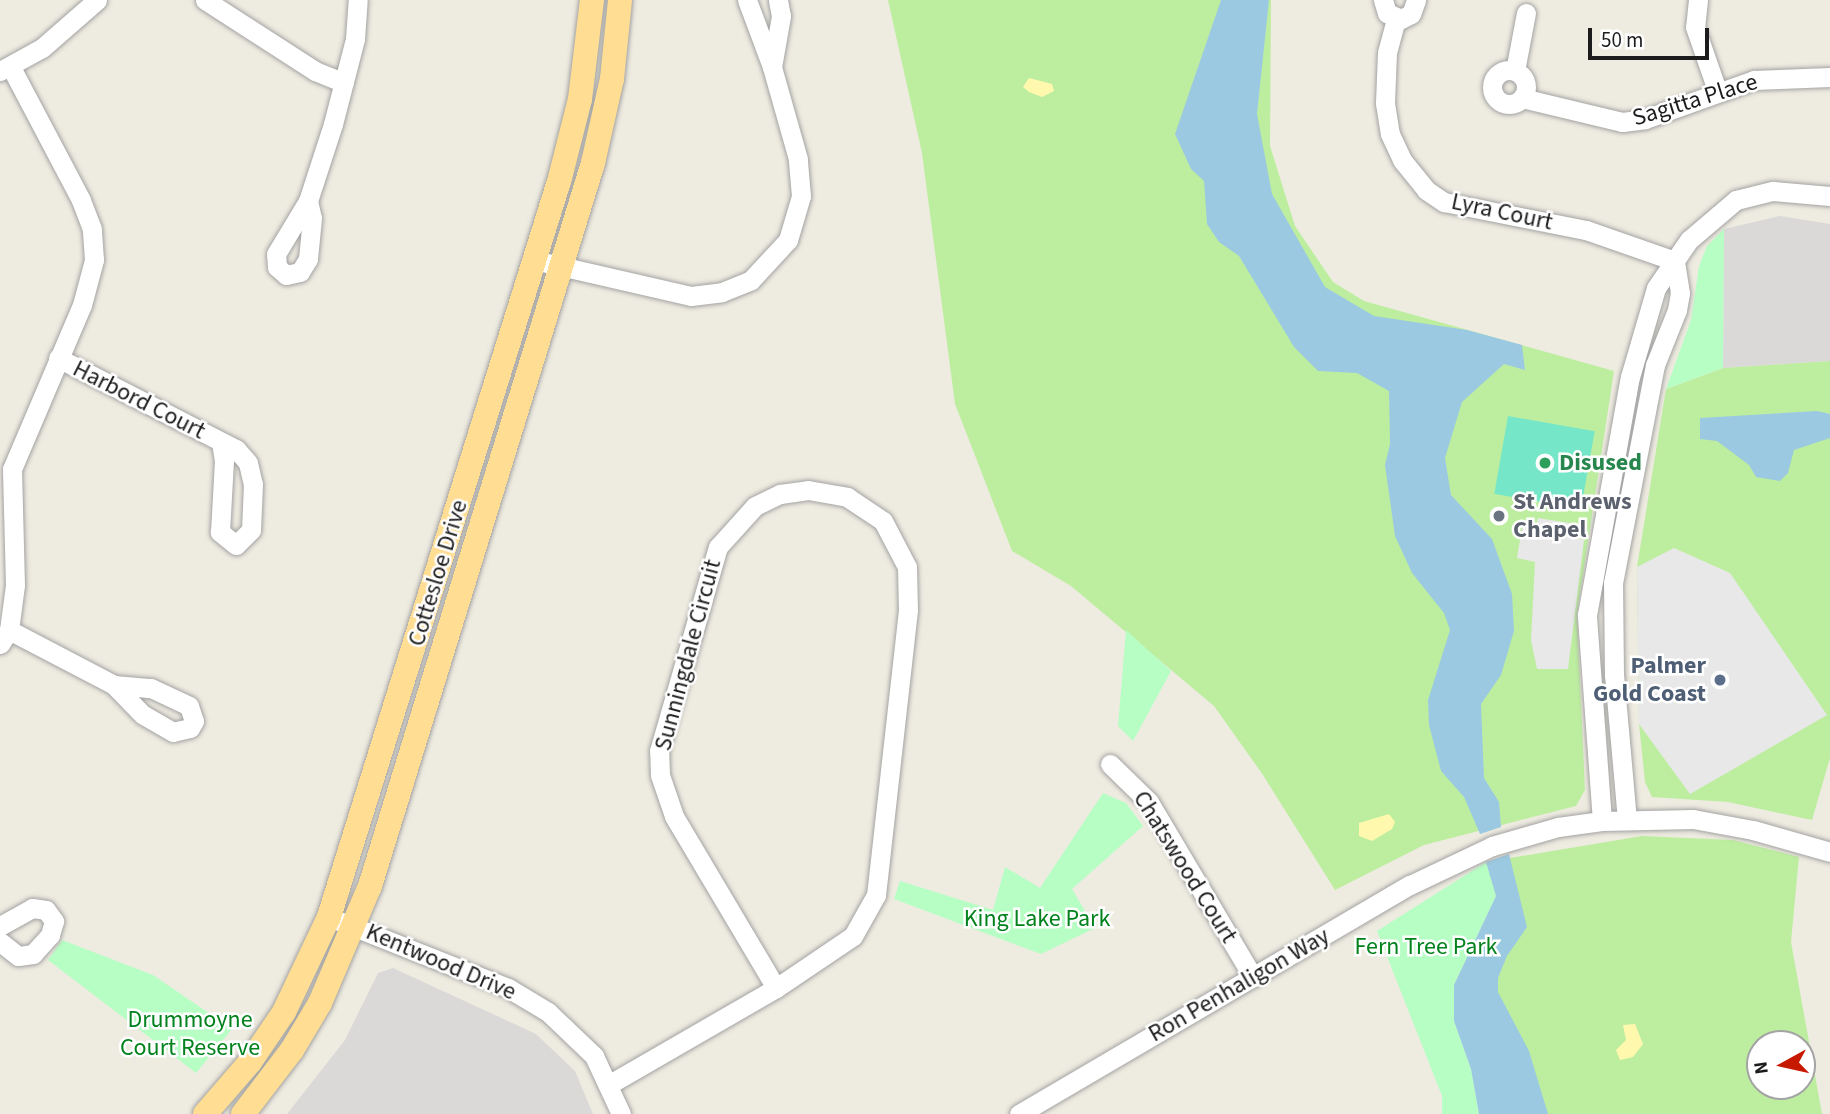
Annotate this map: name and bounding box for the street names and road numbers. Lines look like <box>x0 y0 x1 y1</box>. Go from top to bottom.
street label: Sagitta Place <box>1629 67 1761 133</box>
street label: Lyra Court <box>1449 187 1555 237</box>
street label: Harbord Court <box>68 354 210 446</box>
street label: Cottesloe Drive <box>402 496 474 650</box>
street label: Sunningdale Circuit <box>649 556 727 754</box>
street label: Chatswood Court <box>1127 786 1243 948</box>
street label: Kentwood Drive <box>362 917 520 1007</box>
street label: Ron Penhaligon Way <box>1143 922 1335 1048</box>

